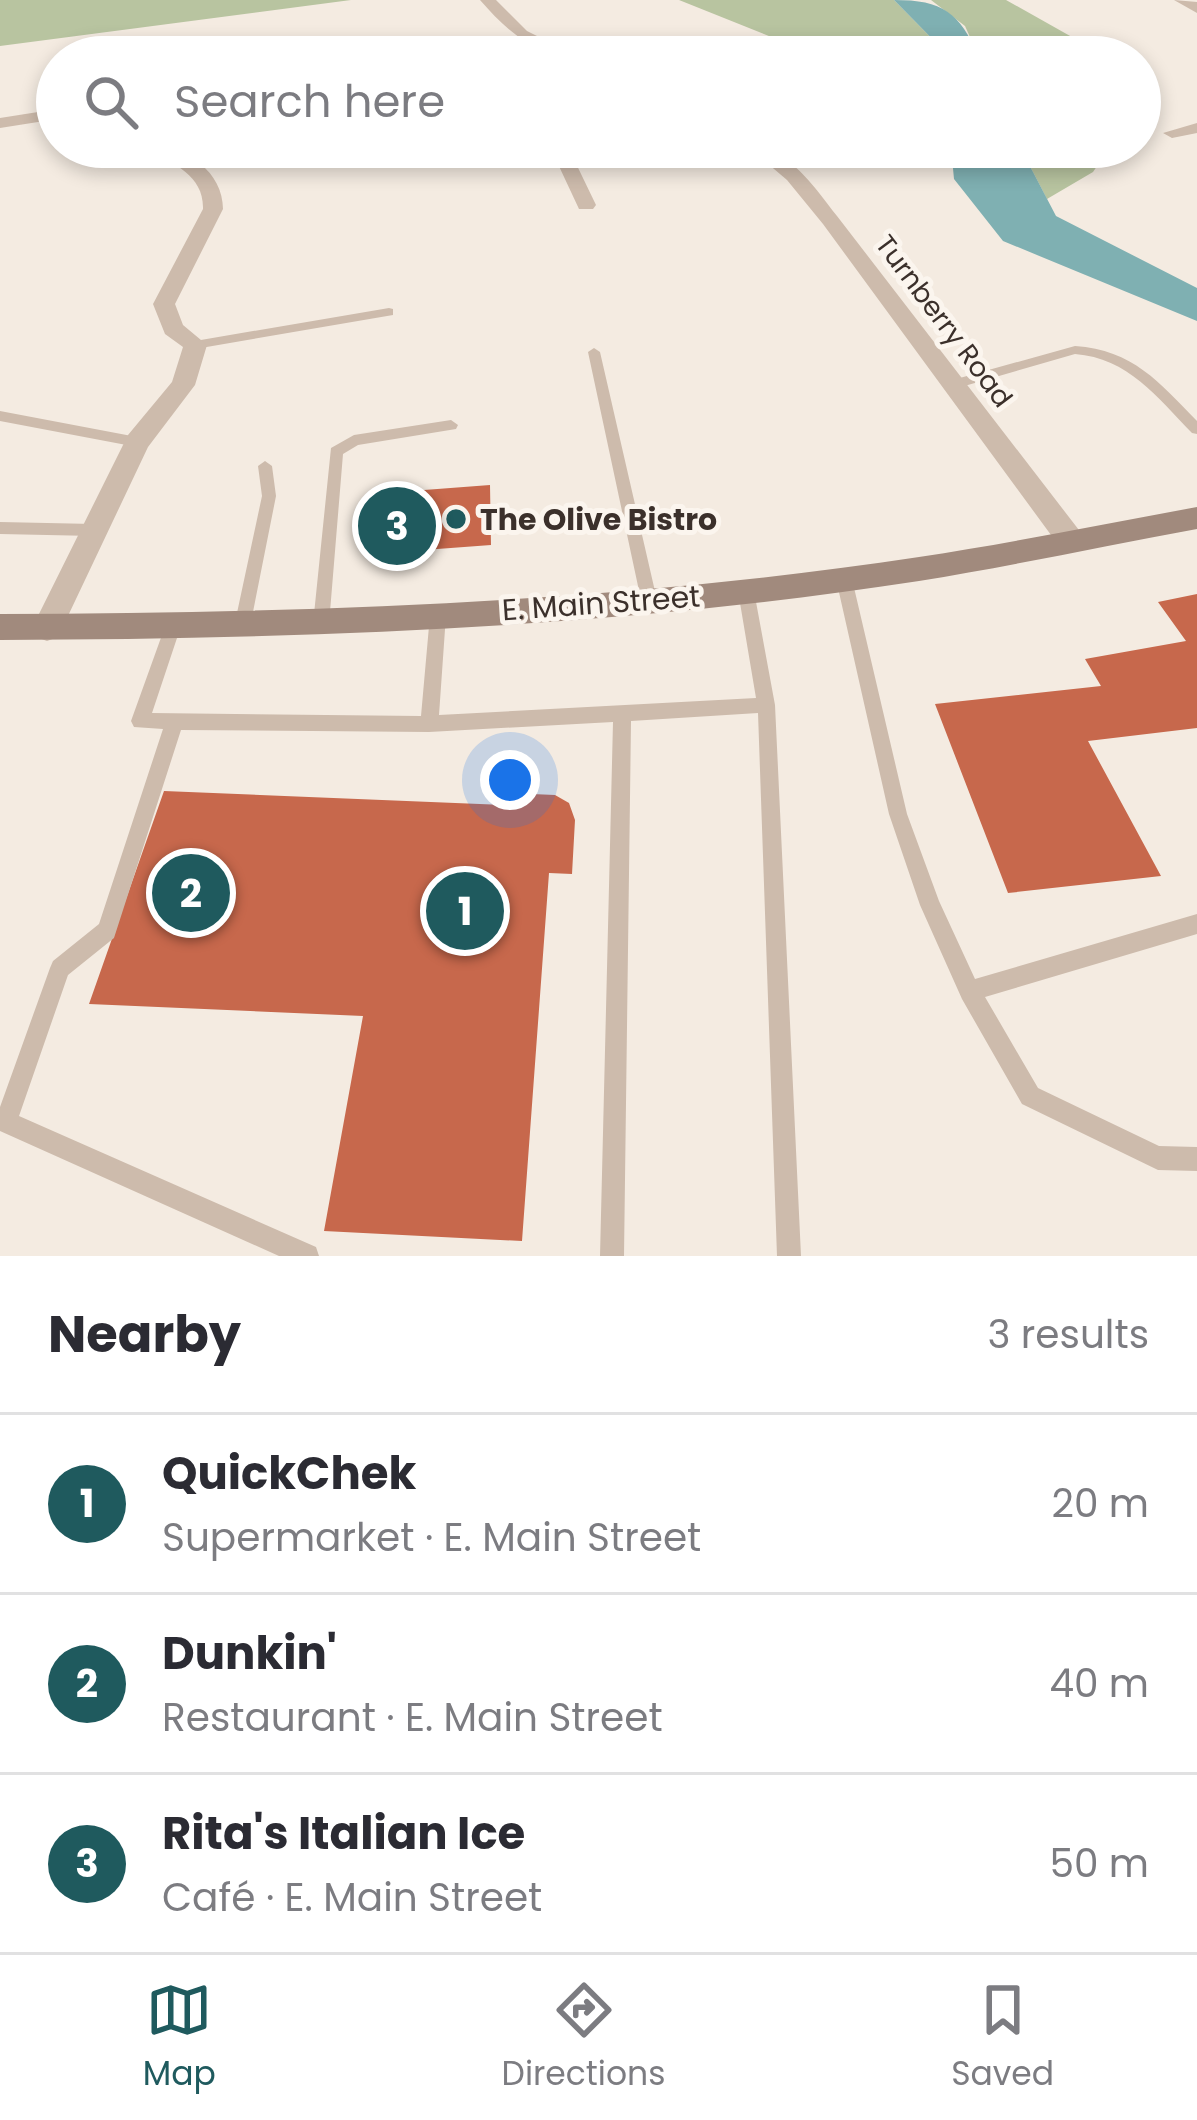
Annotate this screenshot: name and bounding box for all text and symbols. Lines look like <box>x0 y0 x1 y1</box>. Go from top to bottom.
search box <box>36 36 1161 168</box>
icon: search <box>78 69 144 135</box>
text: Search here <box>174 70 445 133</box>
street label: Turnberry Road <box>867 227 1021 415</box>
pin: 3 <box>358 481 436 571</box>
place label: The Olive Bistro <box>480 498 717 541</box>
marker: The Olive Bistro <box>443 506 469 532</box>
street label: E. Main Street <box>501 575 701 631</box>
your location <box>480 750 540 810</box>
pin: 2 <box>152 848 230 938</box>
pin: 1 <box>426 866 504 956</box>
text: Nearby <box>48 1298 241 1370</box>
text: 3 results <box>987 1307 1149 1362</box>
text: QuickChek <box>162 1442 416 1505</box>
text: 1 <box>80 1476 94 1531</box>
text: 20 m <box>1051 1476 1149 1531</box>
text: Supermarket · E. Main Street <box>162 1510 701 1565</box>
text: Dunkin' <box>162 1622 337 1685</box>
text: 2 <box>76 1656 98 1711</box>
text: 40 m <box>1049 1656 1149 1711</box>
text: Restaurant · E. Main Street <box>162 1690 663 1745</box>
text: Rita's Italian Ice <box>162 1802 525 1865</box>
text: 3 <box>75 1836 99 1891</box>
text: 50 m <box>1049 1836 1149 1891</box>
text: Café · E. Main Street <box>162 1870 542 1925</box>
tab: Map <box>143 1977 216 2099</box>
tab: Directions <box>502 1977 665 2099</box>
tab: Saved <box>951 1977 1054 2099</box>

